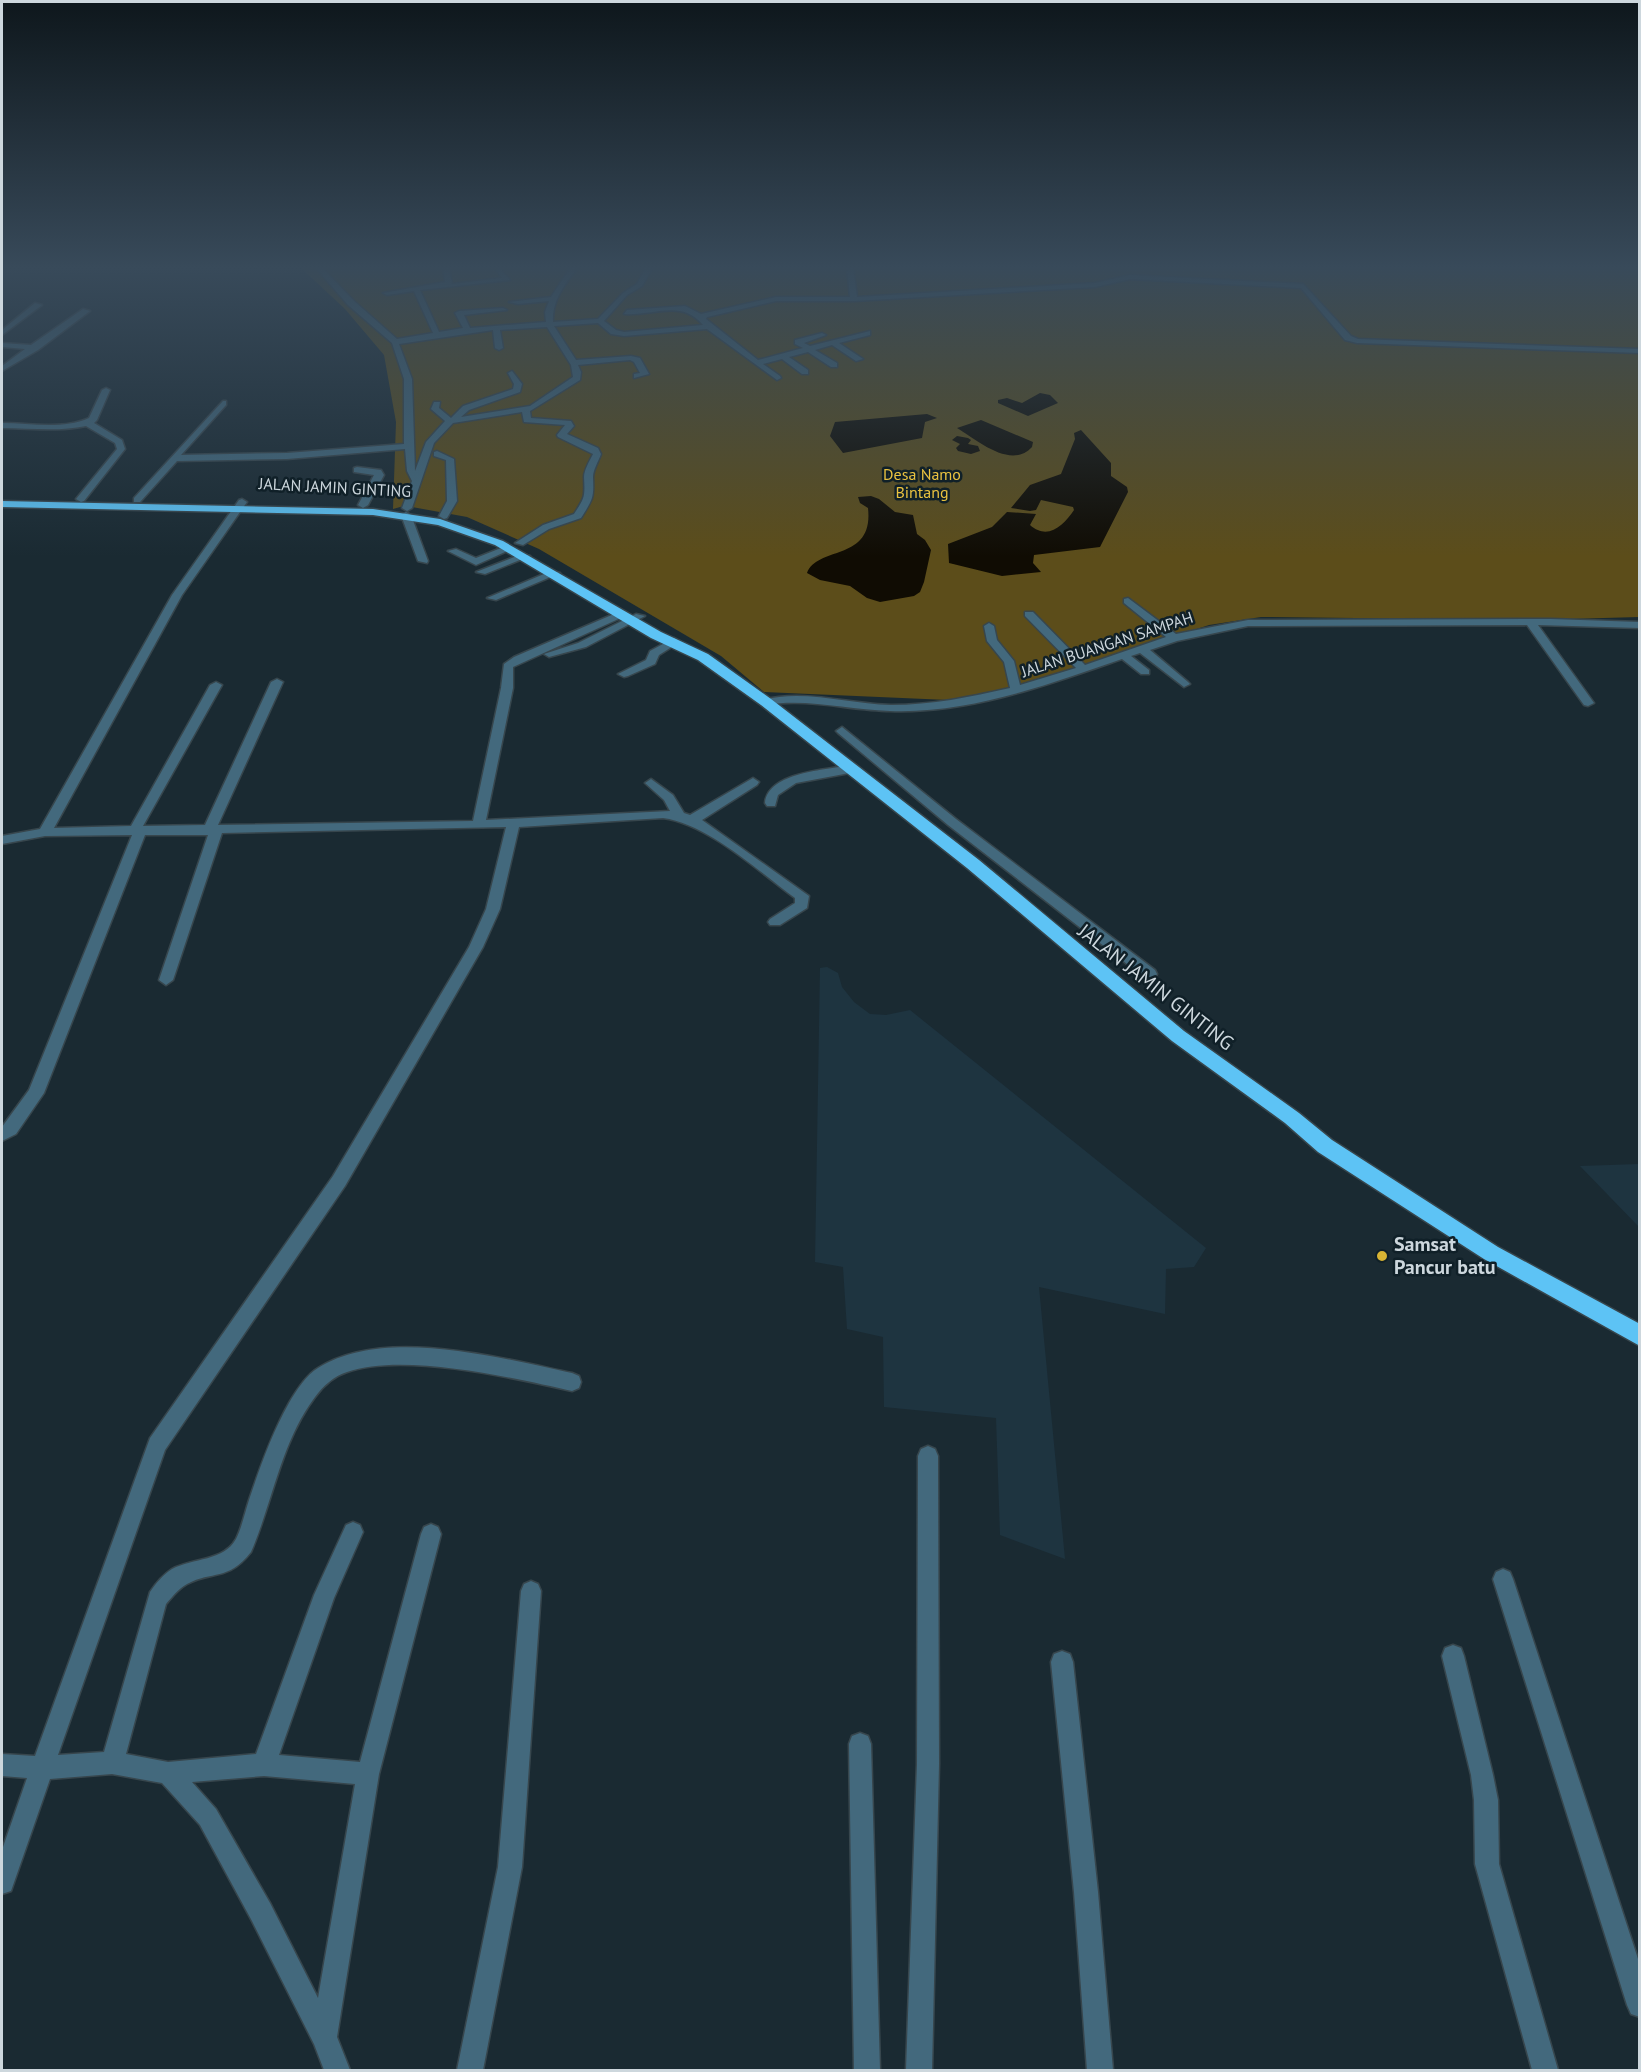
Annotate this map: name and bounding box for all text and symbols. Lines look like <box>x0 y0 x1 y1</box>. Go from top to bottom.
park label: Desa Namo Bintang <box>883 464 961 502</box>
street label: JALAN JAMIN GINTING <box>257 473 412 501</box>
street label: JALAN BUANGAN SAMPAH <box>1018 607 1195 682</box>
street label: JALAN JAMIN GINTING <box>1072 917 1239 1056</box>
place label: Samsat Pancur batu <box>1394 1231 1496 1280</box>
marker: Samsat Pancur batu <box>1375 1249 1389 1263</box>

